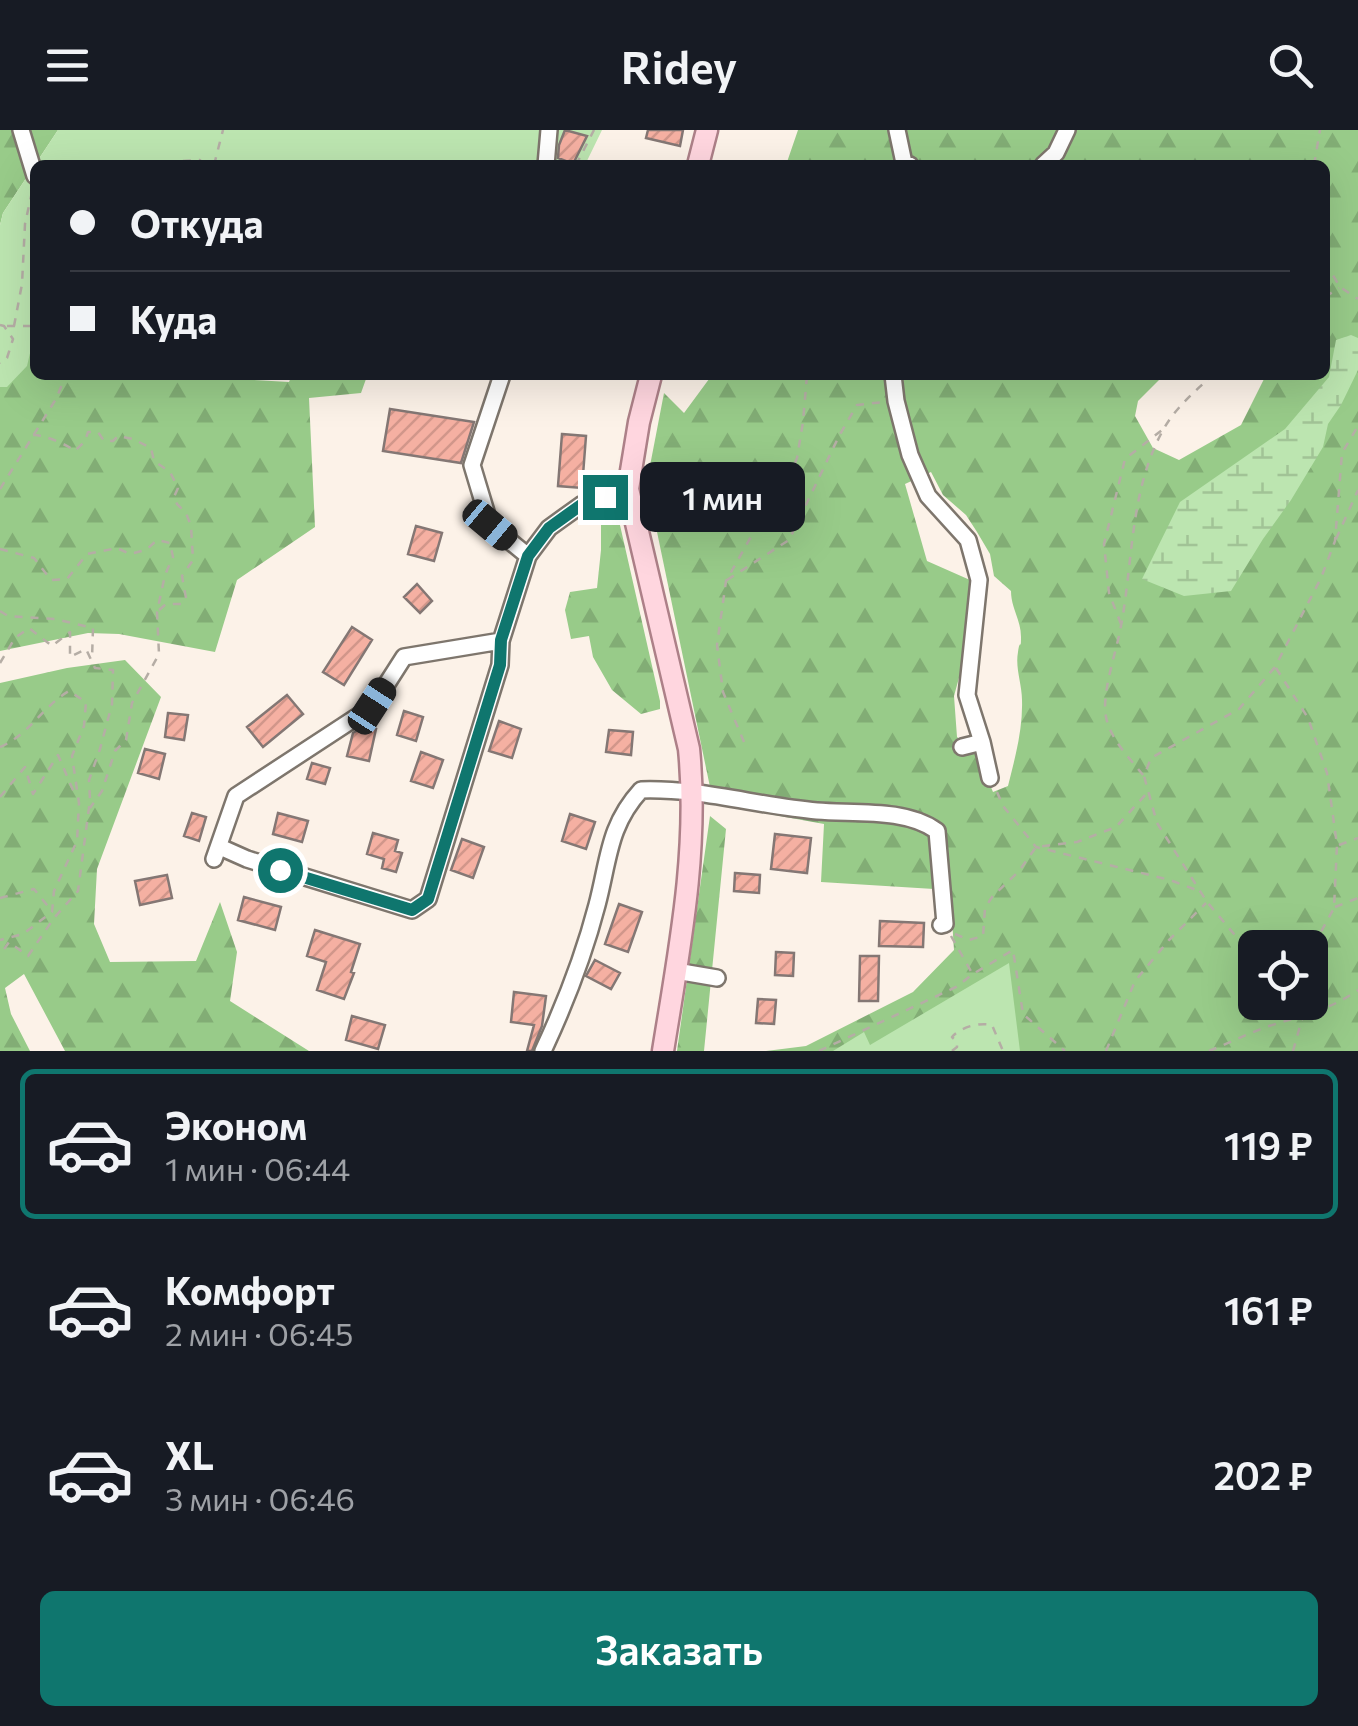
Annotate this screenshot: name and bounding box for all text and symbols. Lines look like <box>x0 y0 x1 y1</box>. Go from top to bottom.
icon: menu <box>40 38 95 93</box>
text: Ridey <box>621 38 737 93</box>
icon: search <box>1263 38 1318 93</box>
text: Откуда <box>130 199 263 246</box>
text: Куда <box>130 295 217 342</box>
callout: 1 мин <box>640 462 805 532</box>
route end <box>583 475 628 520</box>
text: 1 мин <box>682 477 763 517</box>
car <box>457 494 523 556</box>
car <box>343 673 401 739</box>
route start <box>258 848 303 893</box>
map controls <box>1238 930 1328 1020</box>
button: locate <box>1238 930 1328 1020</box>
icon: car <box>45 1099 135 1189</box>
text: Эконом <box>165 1101 307 1148</box>
text: 119 ₽ <box>1224 1121 1313 1168</box>
text: 1 мин · 06:44 <box>165 1148 350 1188</box>
icon: car <box>45 1264 135 1354</box>
text: Комфорт <box>165 1266 335 1313</box>
text: 161 ₽ <box>1224 1286 1313 1333</box>
text: 2 мин · 06:45 <box>165 1313 353 1353</box>
icon: car <box>45 1429 135 1519</box>
text: XL <box>165 1431 214 1478</box>
text: 202 ₽ <box>1214 1451 1313 1498</box>
text: 3 мин · 06:46 <box>165 1478 355 1518</box>
button: Заказать <box>40 1591 1318 1706</box>

